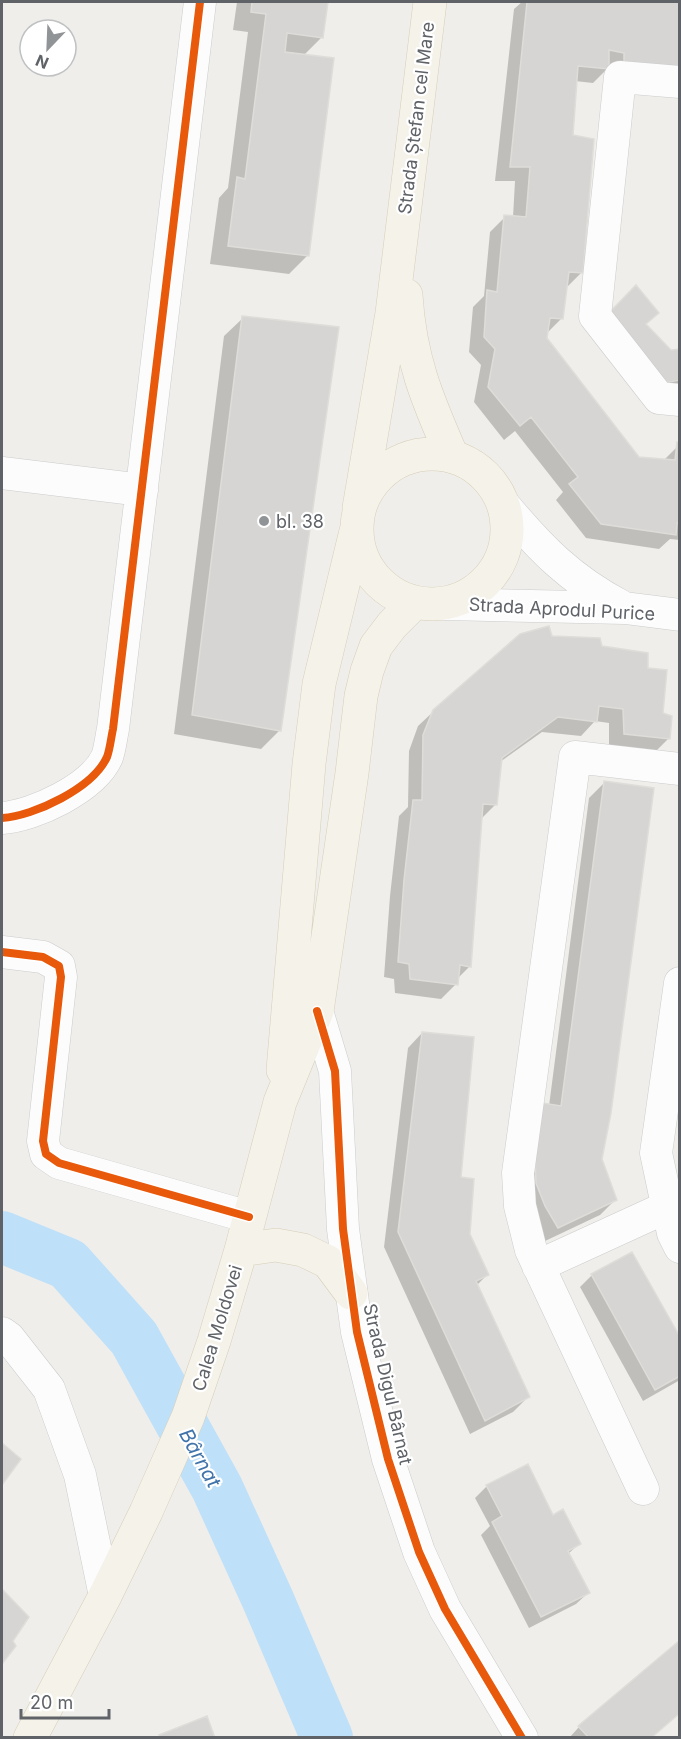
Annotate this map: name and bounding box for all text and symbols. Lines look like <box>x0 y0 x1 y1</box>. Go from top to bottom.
north arrow <box>18 18 78 78</box>
street label: Strada Ștefan cel Mare <box>394 20 439 216</box>
text: N <box>33 50 52 73</box>
place label: bl. 38 <box>276 511 324 532</box>
marker: bl. 38 <box>257 514 271 528</box>
street label: Strada Aprodul Purice <box>468 594 656 624</box>
street label: Calea Moldovei <box>188 1262 246 1394</box>
street label: Strada Digul Bârnat <box>359 1301 417 1467</box>
water label: Bârnat <box>174 1424 226 1492</box>
scale bar <box>21 1682 110 1720</box>
text: 20 m <box>30 1692 73 1713</box>

